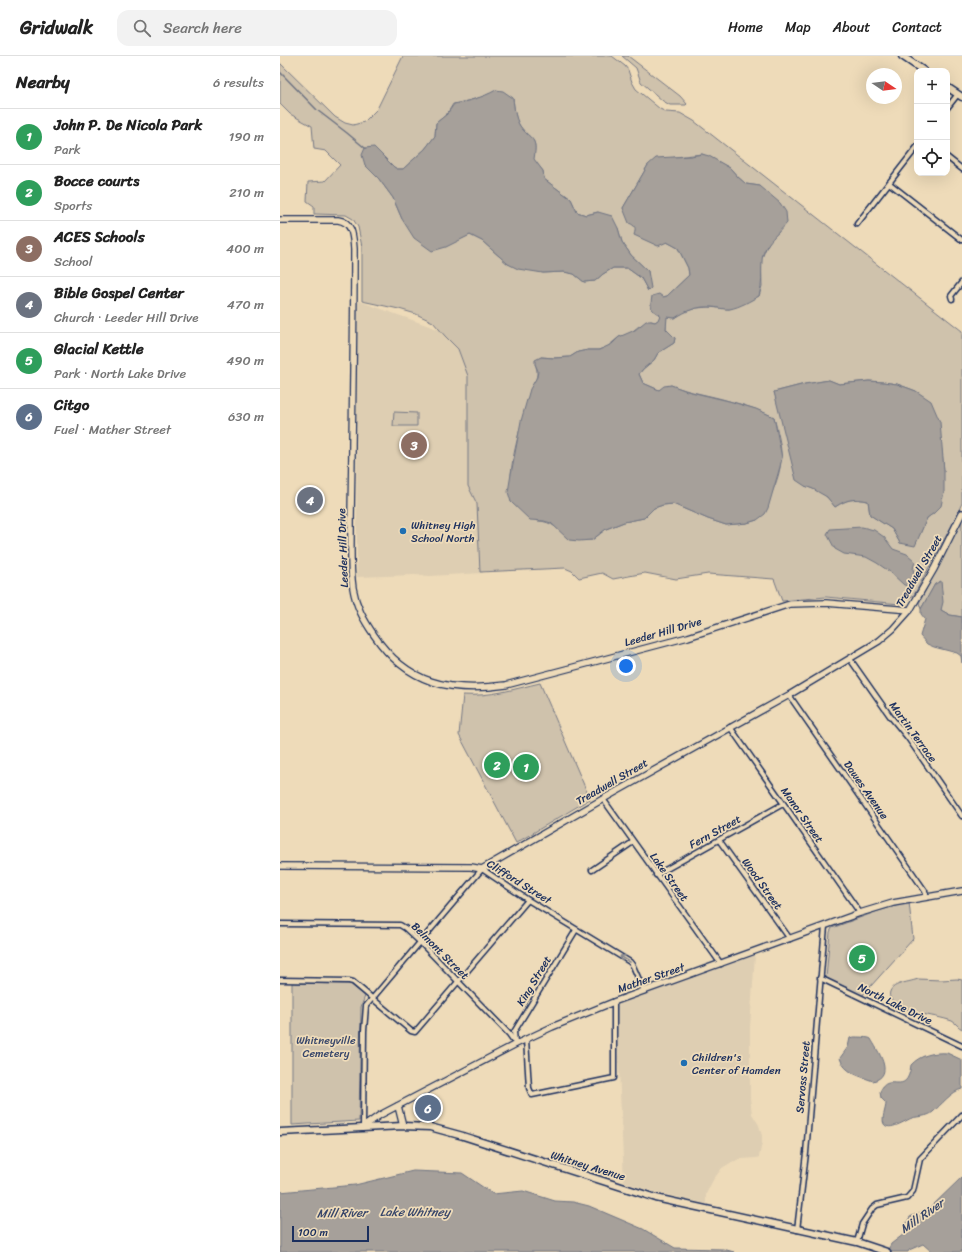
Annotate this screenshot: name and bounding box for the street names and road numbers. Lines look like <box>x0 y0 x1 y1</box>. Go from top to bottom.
street label: Leeder Hill Drive <box>332 507 354 588</box>
street label: Treadwell Street <box>891 531 947 611</box>
street label: Leeder Hill Drive <box>622 612 704 652</box>
street label: Martin Terrace <box>884 697 942 767</box>
street label: Treadwell Street <box>572 754 652 810</box>
street label: Dawes Avenue <box>839 757 894 824</box>
street label: Manor Street <box>776 783 829 847</box>
street label: Fern Street <box>686 810 745 854</box>
street label: Lake Street <box>645 848 694 906</box>
street label: Clifford Street <box>483 854 556 910</box>
street label: Wood Street <box>737 854 788 914</box>
street label: Belmont Street <box>407 918 474 985</box>
street label: King Street <box>511 952 557 1010</box>
street label: Mather Street <box>615 957 688 998</box>
street label: North Lake Drive <box>855 978 936 1030</box>
street label: Servoss Street <box>790 1040 816 1114</box>
street label: Whitney Avenue <box>548 1146 628 1187</box>

